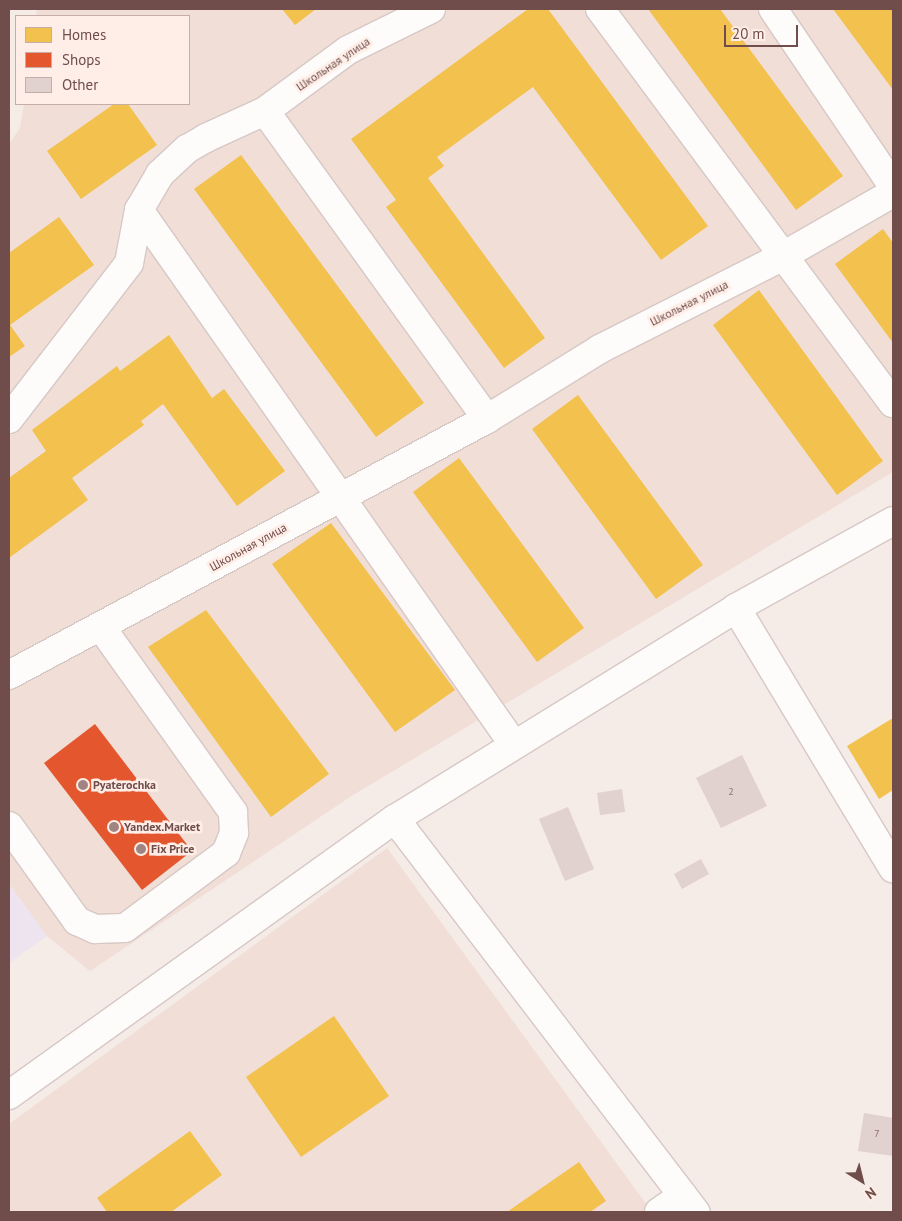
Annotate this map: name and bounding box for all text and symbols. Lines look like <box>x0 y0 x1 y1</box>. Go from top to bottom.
legend <box>15 15 190 105</box>
scale bar <box>727 15 801 47</box>
text: 20 m <box>732 24 765 43</box>
text: Homes <box>62 25 106 44</box>
street label: Школьная улица <box>293 34 373 94</box>
text: Shops <box>62 50 101 69</box>
text: Other <box>62 75 98 94</box>
street label: Школьная улица <box>647 277 731 329</box>
street label: Школьная улица <box>207 520 289 574</box>
place label: Pyaterochka <box>93 778 156 792</box>
marker: Pyaterochka <box>77 779 89 791</box>
house number: 2 <box>728 786 734 798</box>
place label: Yandex.Market <box>124 820 200 834</box>
marker: Yandex.Market <box>108 821 120 833</box>
place label: Fix Price <box>151 842 195 856</box>
marker: Fix Price <box>135 843 147 855</box>
house number: 7 <box>874 1128 880 1140</box>
north arrow <box>837 1156 887 1206</box>
text: N <box>862 1183 880 1203</box>

